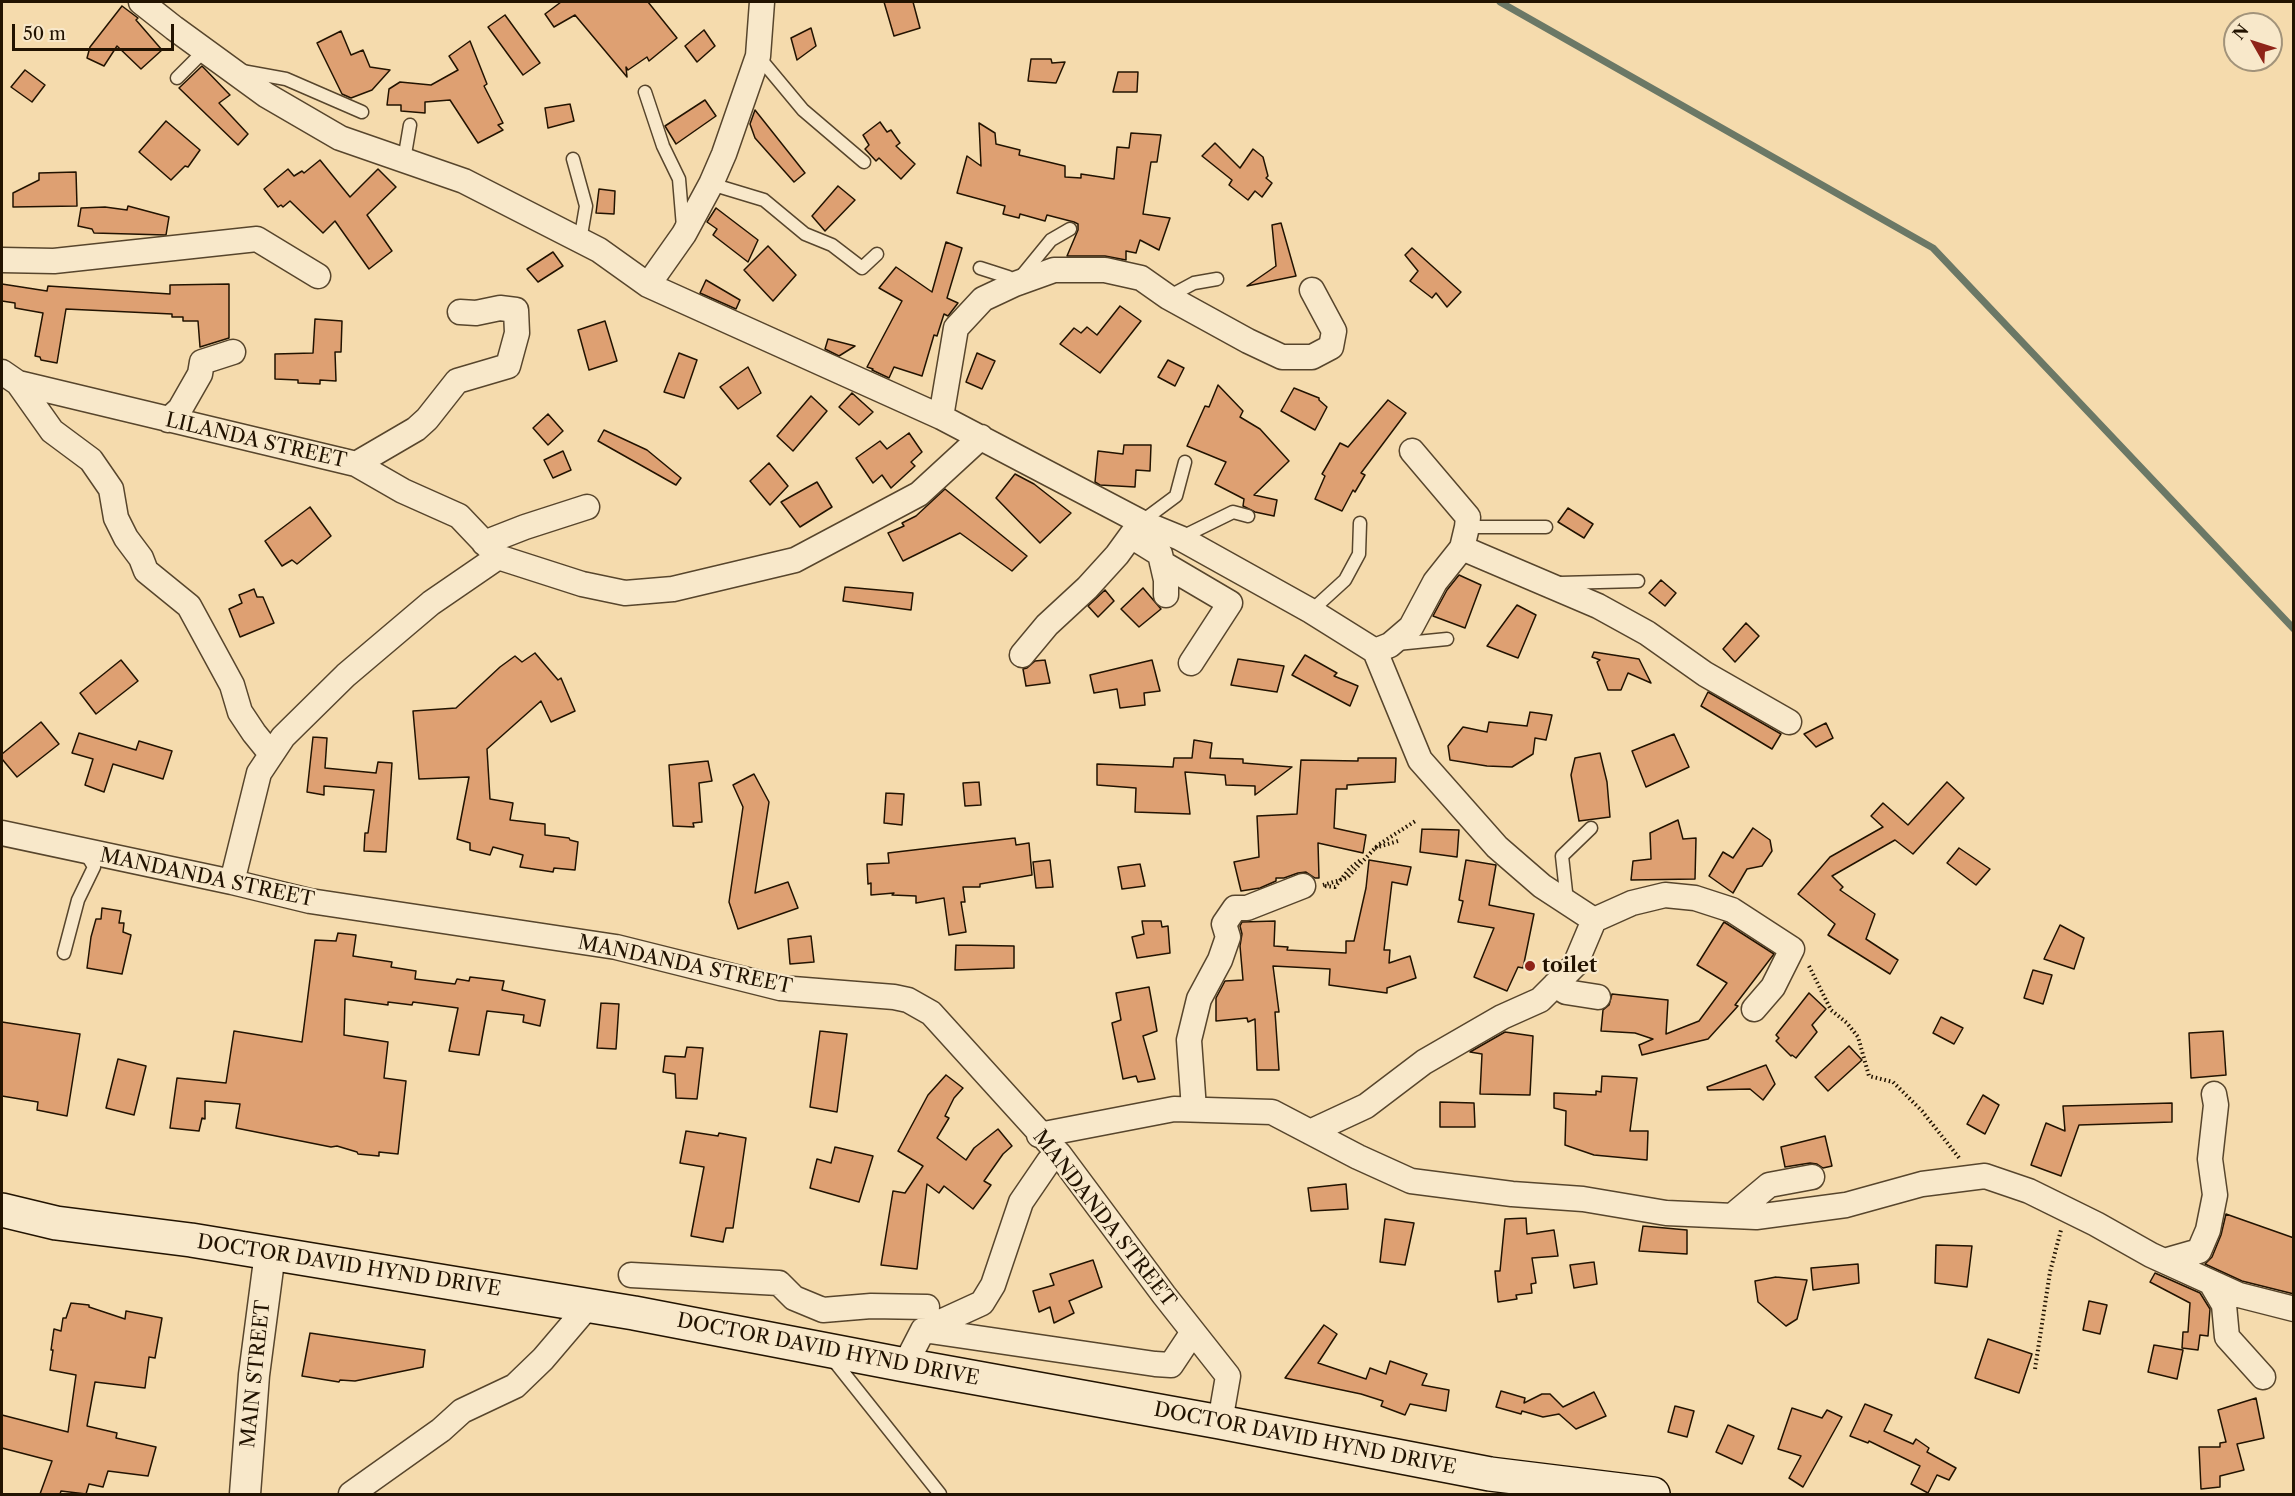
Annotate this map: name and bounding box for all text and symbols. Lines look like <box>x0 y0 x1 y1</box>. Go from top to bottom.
scale bar <box>15 12 177 50</box>
north arrow <box>2223 12 2283 72</box>
text: N <box>2228 20 2253 44</box>
text: 50 m <box>23 23 66 45</box>
street label: LILANDA STREET <box>163 409 349 473</box>
street label: MANDANDA STREET <box>98 844 316 912</box>
street label: MANDANDA STREET <box>576 931 794 999</box>
place label: toilet <box>1542 954 1597 978</box>
marker: toilet <box>1523 959 1537 973</box>
street label: MANDANDA STREET <box>1027 1126 1181 1312</box>
street label: DOCTOR DAVID HYND DRIVE <box>195 1230 503 1302</box>
street label: MAIN STREET <box>236 1299 276 1449</box>
street label: DOCTOR DAVID HYND DRIVE <box>675 1309 981 1391</box>
street label: DOCTOR DAVID HYND DRIVE <box>1152 1398 1458 1480</box>

